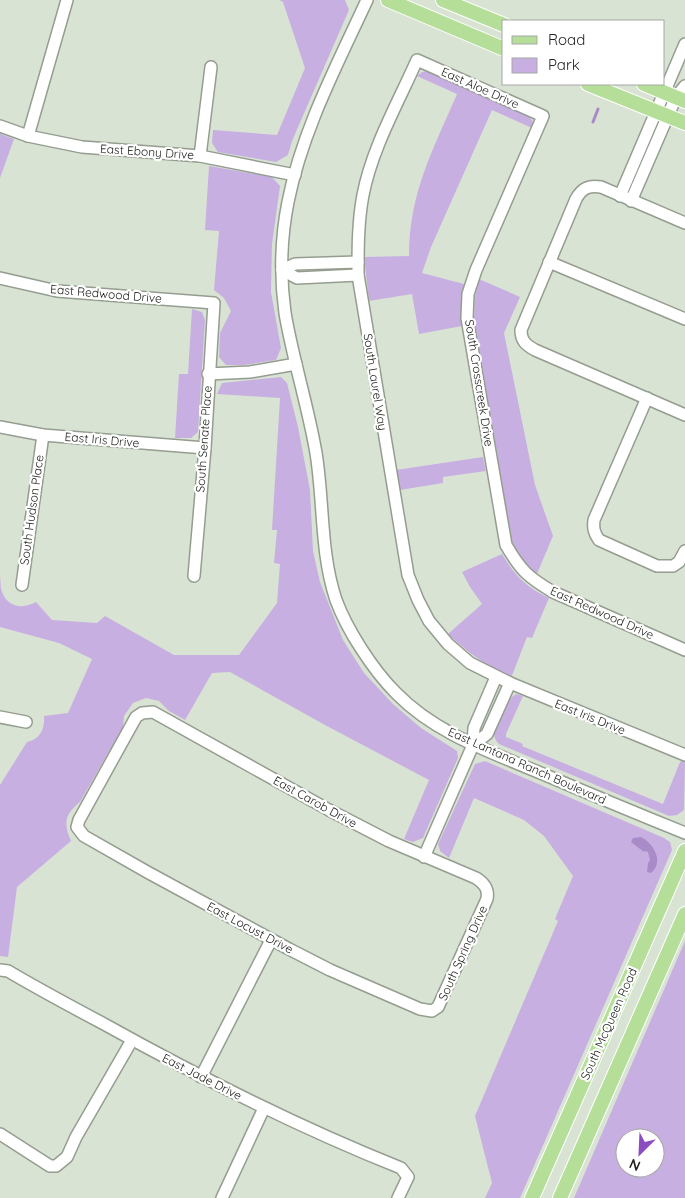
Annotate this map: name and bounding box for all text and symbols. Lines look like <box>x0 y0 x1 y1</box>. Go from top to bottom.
legend <box>502 20 665 85</box>
text: Road <box>548 30 585 49</box>
text: Park <box>548 55 580 74</box>
street label: East Aloe Drive <box>439 64 522 111</box>
street label: East Ebony Drive <box>100 141 195 162</box>
street label: East Redwood Drive <box>50 281 163 306</box>
street label: South Crosscreek Drive <box>462 318 497 448</box>
street label: South Laurel Way <box>360 332 391 432</box>
street label: South Senate Place <box>192 385 215 493</box>
street label: East Iris Drive <box>64 429 140 450</box>
street label: South Hudson Place <box>16 454 47 566</box>
street label: East Redwood Drive <box>548 583 657 642</box>
street label: East Iris Drive <box>553 696 628 738</box>
street label: East Lantana Ranch Boulevard <box>446 724 609 807</box>
street label: East Carob Drive <box>271 772 360 831</box>
street label: East Locust Drive <box>205 898 296 957</box>
street label: South Spring Drive <box>435 903 490 1003</box>
street label: South McQueen Road <box>577 966 640 1082</box>
street label: East Jade Drive <box>160 1050 245 1103</box>
north arrow <box>615 1128 665 1178</box>
text: N <box>626 1155 643 1175</box>

